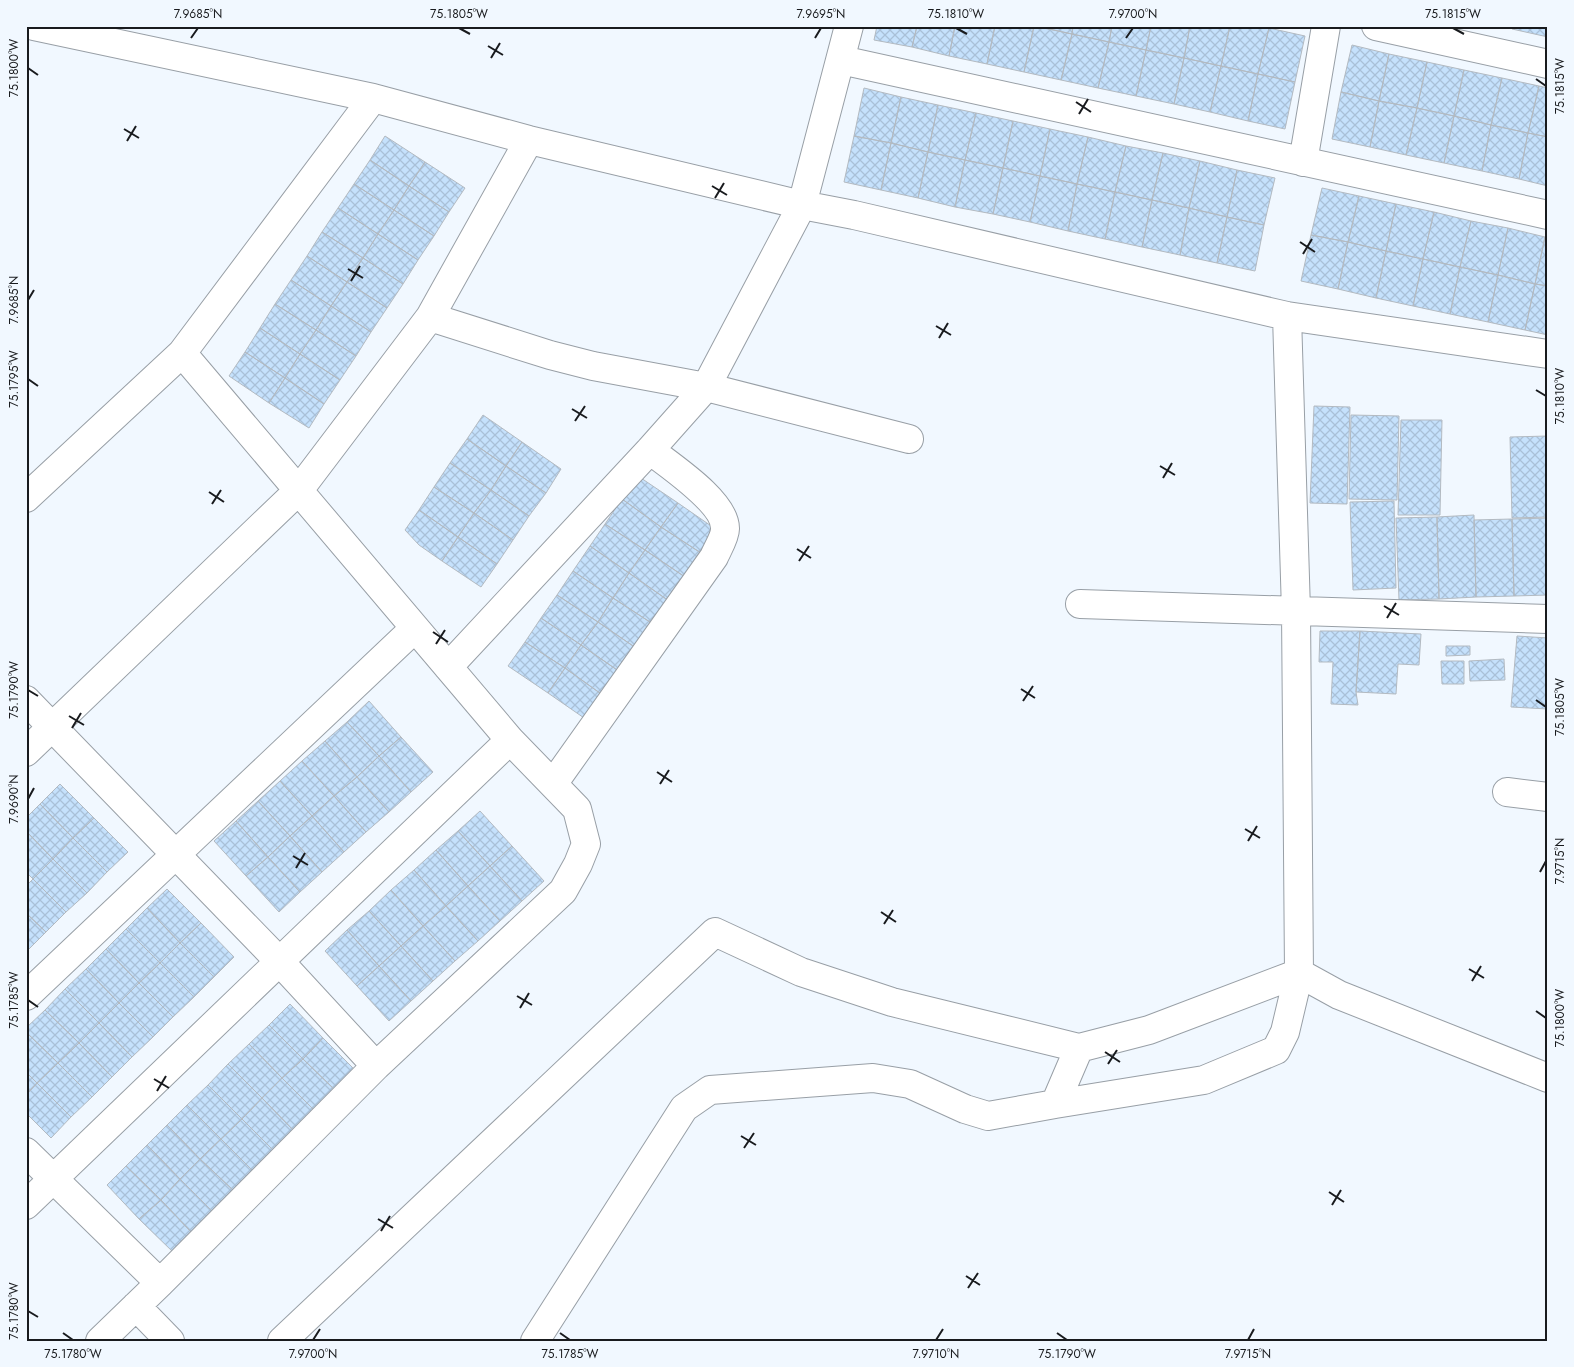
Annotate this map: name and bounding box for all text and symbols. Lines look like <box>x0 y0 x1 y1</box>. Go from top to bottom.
text: 7.9685°N <box>174 5 222 23</box>
text: 75.1805°W <box>430 5 488 23</box>
text: 7.9695°N <box>797 5 845 23</box>
text: 75.1810°W <box>928 5 984 23</box>
text: 7.9700°N <box>1109 5 1157 23</box>
text: 75.1815°W <box>1425 5 1481 23</box>
text: 75.1800°W <box>5 39 23 97</box>
text: 75.1815°W <box>1551 58 1569 114</box>
text: 7.9685°N <box>5 276 23 324</box>
text: 75.1795°W <box>5 350 23 408</box>
text: 75.1810°W <box>1551 368 1569 424</box>
text: 75.1790°W <box>5 661 23 719</box>
text: 75.1805°W <box>1551 678 1569 736</box>
text: 7.9690°N <box>5 774 23 824</box>
text: 7.9715°N <box>1551 838 1569 884</box>
text: 75.1785°W <box>5 971 23 1028</box>
text: 75.1800°W <box>1551 989 1569 1047</box>
text: 75.1780°W <box>5 1282 23 1340</box>
text: 75.1780°W <box>44 1345 102 1363</box>
text: 7.9700°N <box>289 1345 337 1363</box>
text: 75.1785°W <box>542 1345 599 1363</box>
text: 7.9710°N <box>913 1345 959 1363</box>
text: 75.1790°W <box>1038 1345 1096 1363</box>
text: 7.9715°N <box>1225 1345 1271 1363</box>

